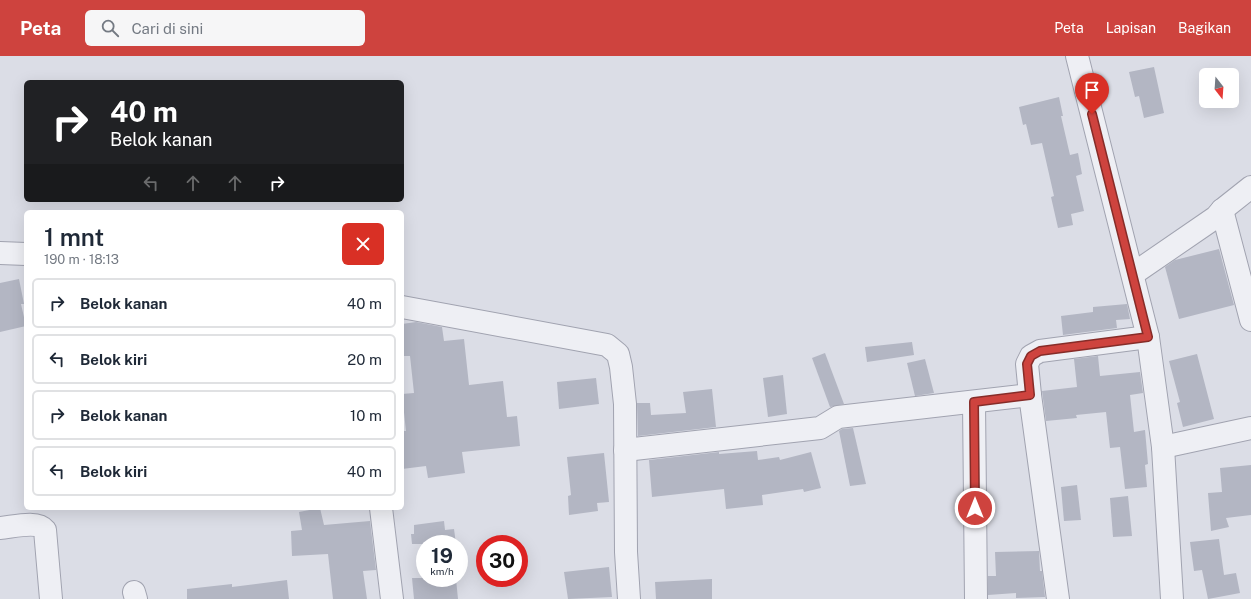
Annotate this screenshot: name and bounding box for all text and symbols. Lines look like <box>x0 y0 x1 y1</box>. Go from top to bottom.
search box <box>85 10 365 46</box>
text: Peta <box>20 17 61 39</box>
icon: search <box>99 17 121 39</box>
text: Cari di sini <box>131 20 203 37</box>
text: Peta <box>1054 20 1084 36</box>
text: Lapisan <box>1106 20 1156 36</box>
text: Bagikan <box>1178 20 1231 36</box>
north arrow <box>1199 68 1239 108</box>
map controls <box>1199 68 1239 108</box>
pin <box>1075 73 1109 114</box>
icon: arrive <box>1081 79 1103 101</box>
text: 40 m <box>110 95 178 128</box>
icon: right <box>44 96 96 148</box>
text: Belok kanan <box>110 129 213 150</box>
icon: left <box>140 172 162 194</box>
icon: ahead <box>182 172 204 194</box>
icon: ahead <box>224 172 246 194</box>
icon: right <box>266 172 288 194</box>
text: 1 mnt <box>44 223 104 251</box>
button: close <box>342 223 384 265</box>
text: 190 m · 18:13 <box>44 252 119 267</box>
icon: right <box>46 292 68 314</box>
text: Belok kanan <box>80 295 167 312</box>
text: 40 m <box>347 295 382 312</box>
icon: left <box>46 348 68 370</box>
text: Belok kiri <box>80 351 147 368</box>
text: 20 m <box>347 351 382 368</box>
icon: right <box>46 404 68 426</box>
text: Belok kanan <box>80 407 167 424</box>
text: 10 m <box>350 407 382 424</box>
icon: left <box>46 460 68 482</box>
text: Belok kiri <box>80 463 147 480</box>
text: 40 m <box>347 463 382 480</box>
position arrow <box>954 487 996 529</box>
speed limit sign: 30 <box>476 535 528 587</box>
text: 19 <box>431 544 453 568</box>
text: km/h <box>430 565 454 577</box>

